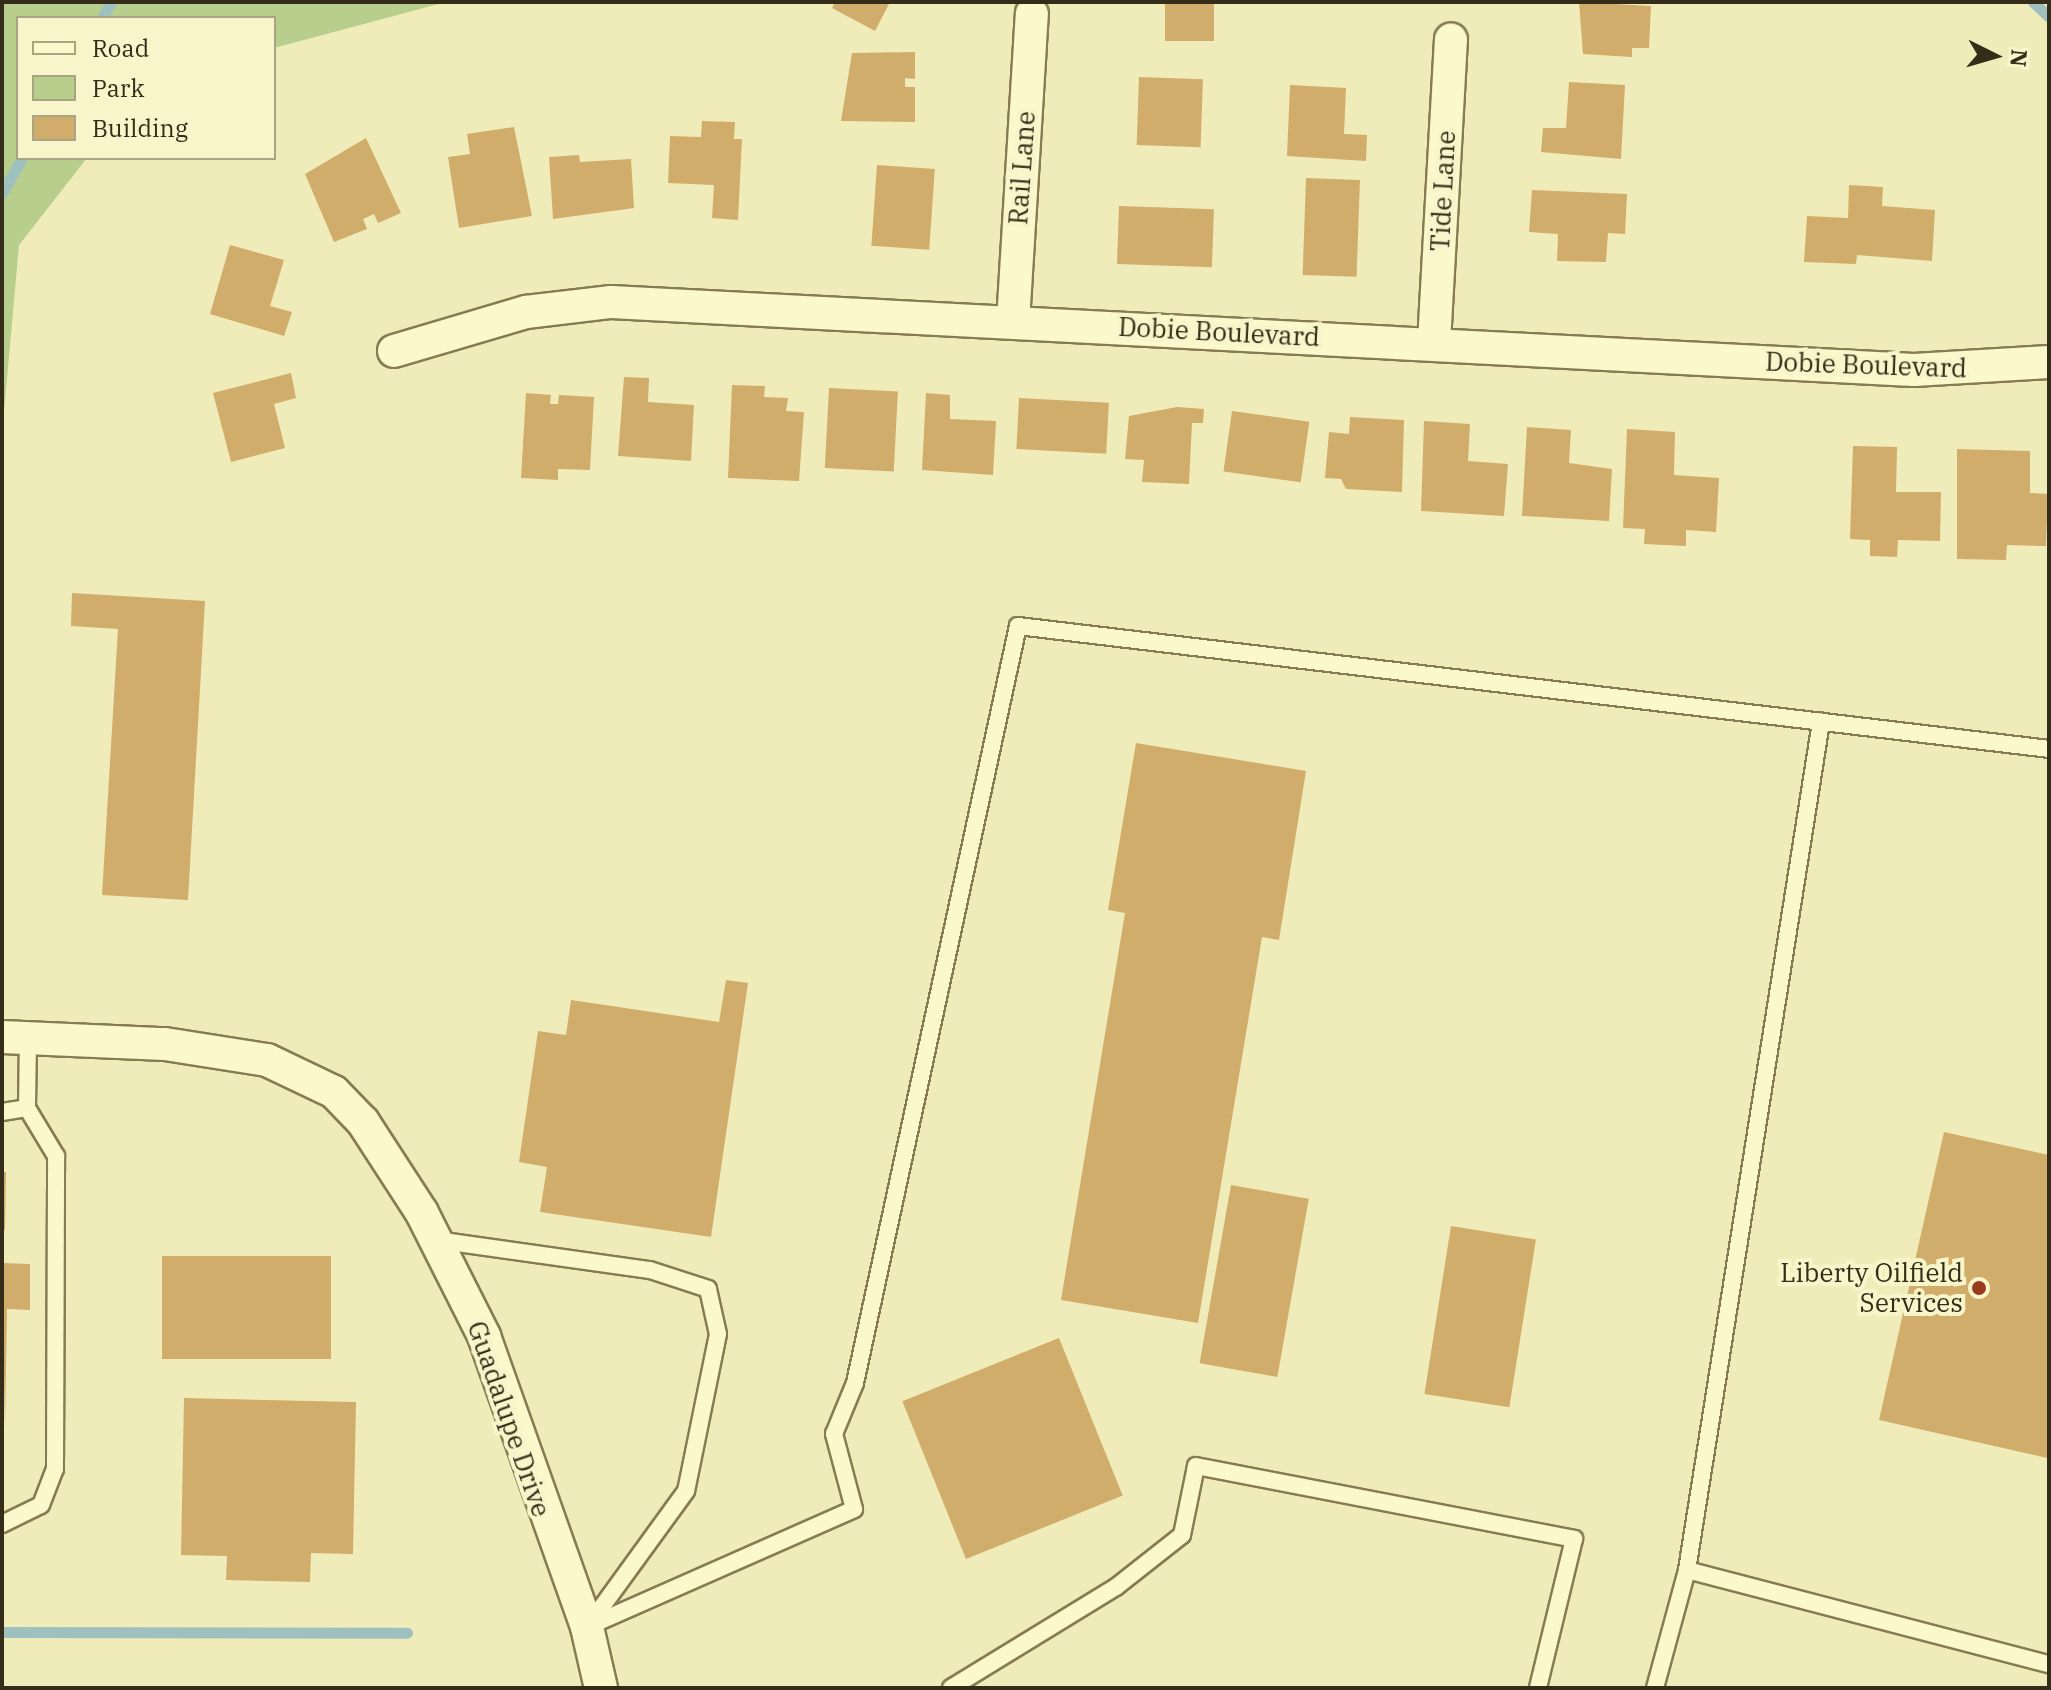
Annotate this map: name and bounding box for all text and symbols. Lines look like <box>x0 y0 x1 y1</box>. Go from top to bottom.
legend <box>16 16 276 160</box>
north arrow <box>1955 16 2035 96</box>
text: Road <box>92 32 149 64</box>
text: N <box>2004 48 2035 68</box>
text: Park <box>92 72 144 104</box>
street label: Rail Lane <box>1002 110 1042 226</box>
text: Building <box>92 112 188 144</box>
street label: Tide Lane <box>1424 130 1462 252</box>
street label: Dobie Boulevard <box>1117 311 1321 353</box>
street label: Dobie Boulevard <box>1765 346 1967 384</box>
place label: Liberty Oilfield Services <box>1780 1257 1963 1318</box>
marker: Liberty Oilfield Services <box>1970 1279 1988 1297</box>
street label: Guadalupe Drive <box>461 1317 557 1521</box>

